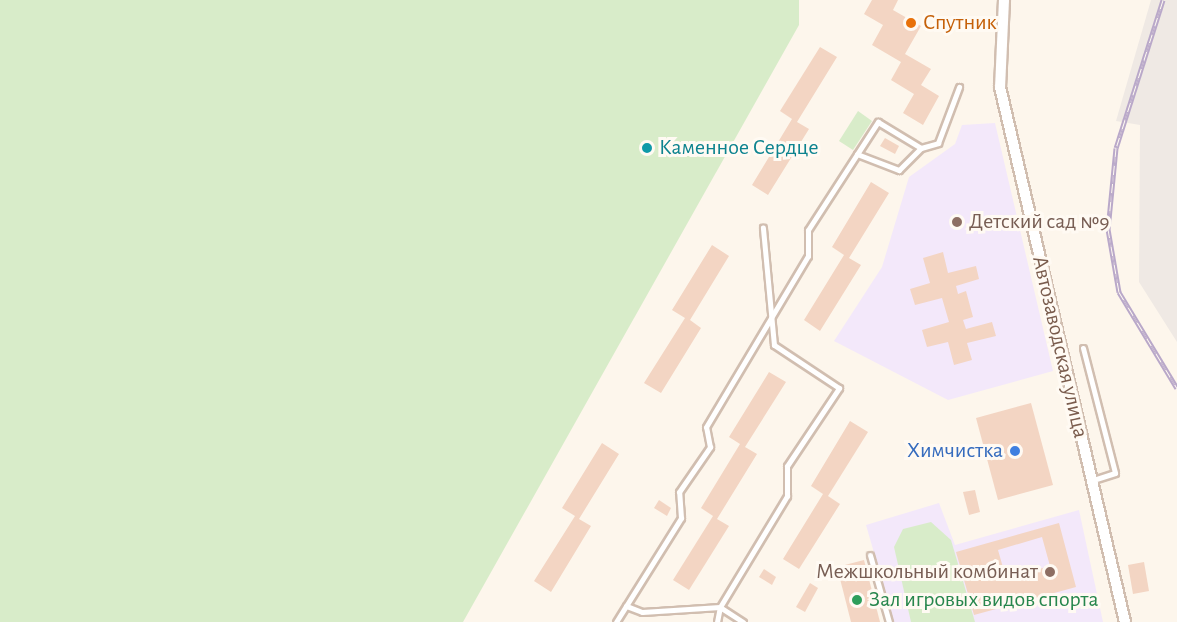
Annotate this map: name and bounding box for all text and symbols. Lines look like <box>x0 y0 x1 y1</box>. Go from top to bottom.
place label: Спутник <box>923 10 997 36</box>
marker: Спутник <box>904 16 918 30</box>
place label: Каменное Сердце <box>659 135 819 161</box>
marker: Каменное Сердце <box>640 141 654 155</box>
place label: Детский сад №9 <box>969 209 1110 235</box>
marker: Детский сад №9 <box>950 215 964 229</box>
street label: Автозаводская улица <box>1026 253 1094 441</box>
place label: Химчистка <box>907 438 1003 464</box>
marker: Химчистка <box>1008 444 1022 458</box>
place label: Межшкольный комбинат <box>816 559 1038 585</box>
marker: Межшкольный комбинат <box>1043 565 1057 579</box>
place label: Зал игровых видов спорта <box>869 587 1099 613</box>
marker: Зал игровых видов спорта <box>850 593 864 607</box>

